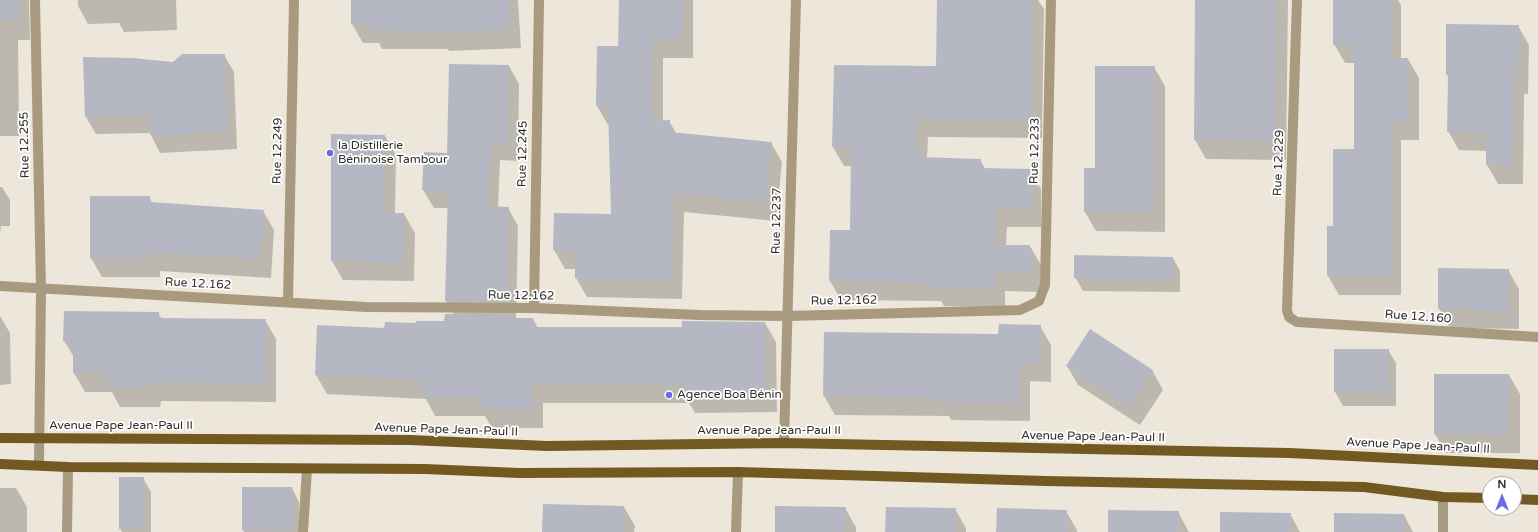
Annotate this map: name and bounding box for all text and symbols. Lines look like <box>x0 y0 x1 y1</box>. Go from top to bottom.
street label: Rue 12.255 <box>17 112 33 178</box>
street label: Rue 12.249 <box>270 118 286 184</box>
street label: Rue 12.233 <box>1027 118 1043 184</box>
street label: Rue 12.245 <box>515 121 531 187</box>
street label: Rue 12.229 <box>1271 129 1287 197</box>
place label: la Distillerie Béninoise Tambour <box>338 139 447 167</box>
marker: la Distillerie Béninoise Tambour <box>325 148 335 158</box>
street label: Rue 12.237 <box>769 188 785 254</box>
street label: Rue 12.162 <box>164 275 232 293</box>
street label: Rue 12.162 <box>488 288 554 304</box>
street label: Rue 12.162 <box>811 293 877 309</box>
street label: Rue 12.160 <box>1384 307 1452 327</box>
place label: Agence Boa Bénin <box>677 388 782 402</box>
marker: Agence Boa Bénin <box>664 390 674 400</box>
street label: Avenue Pape Jean-Paul II <box>49 419 193 433</box>
street label: Avenue Pape Jean-Paul II <box>374 420 518 440</box>
street label: Avenue Pape Jean-Paul II <box>697 424 841 438</box>
street label: Avenue Pape Jean-Paul II <box>1021 429 1165 445</box>
street label: Avenue Pape Jean-Paul II <box>1346 435 1490 457</box>
north arrow <box>1482 476 1522 516</box>
text: N <box>1498 478 1506 491</box>

